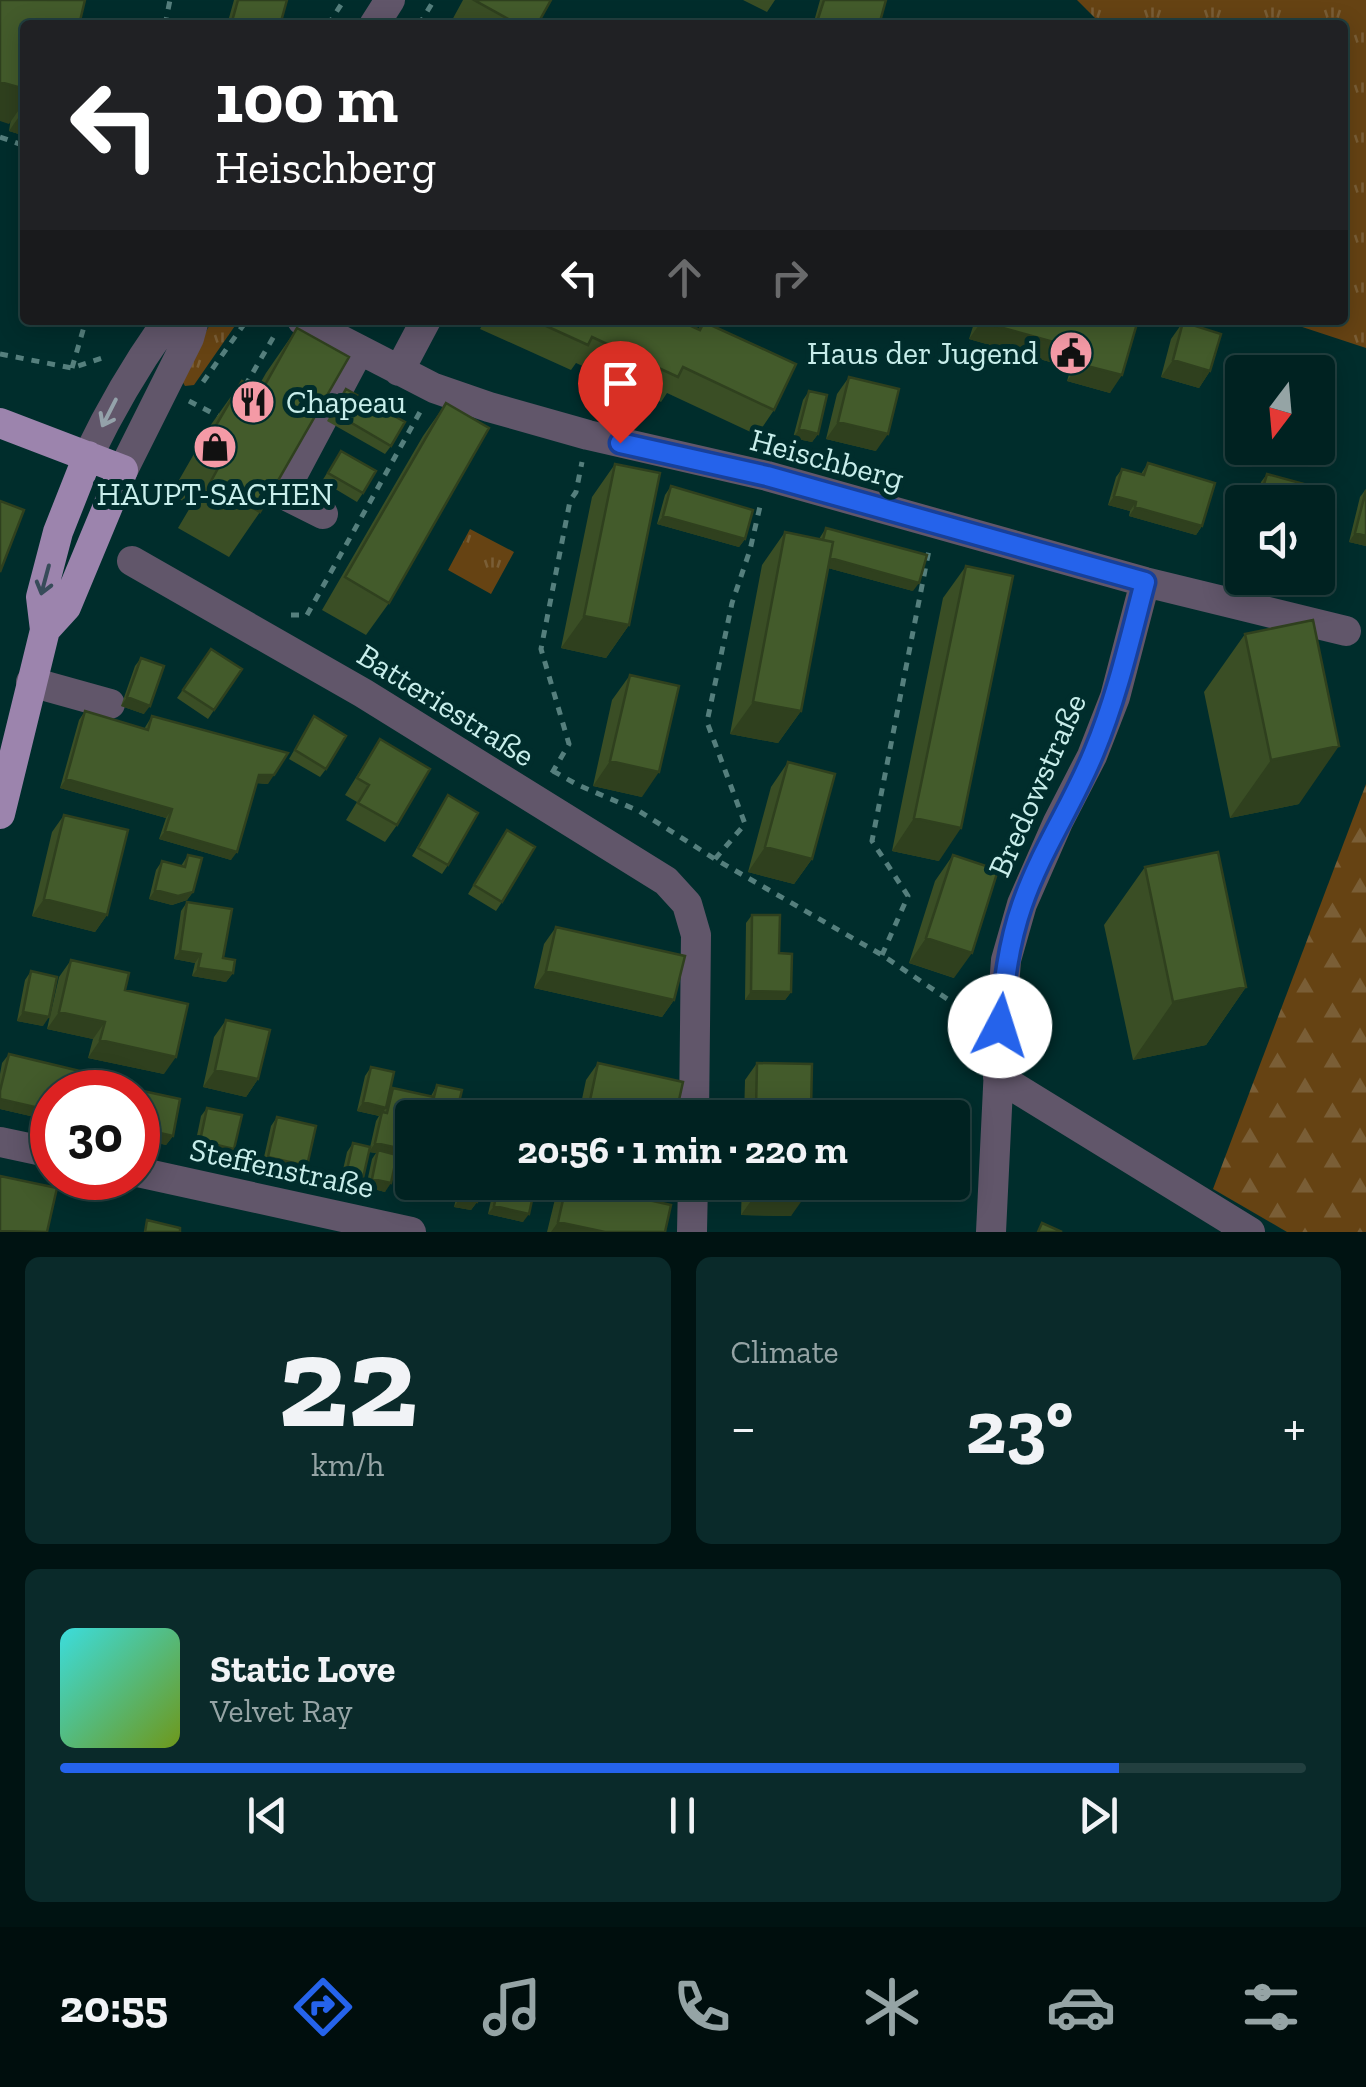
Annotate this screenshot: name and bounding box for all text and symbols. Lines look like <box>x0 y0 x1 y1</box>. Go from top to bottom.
text: 100 m <box>215 56 398 140</box>
icon: left <box>50 60 180 190</box>
text: Heischberg <box>215 141 436 195</box>
icon: left <box>552 250 607 305</box>
icon: ahead <box>657 250 712 305</box>
icon: right <box>762 250 817 305</box>
public building icon: Haus der Jugend <box>1048 330 1094 376</box>
place label: Haus der Jugend <box>807 334 1038 372</box>
pin <box>578 341 663 444</box>
north arrow <box>1225 355 1335 465</box>
map controls <box>1225 355 1335 595</box>
icon: arrive <box>593 356 648 411</box>
restaurant icon: Chapeau <box>230 379 276 425</box>
place label: Chapeau <box>286 383 406 421</box>
one-way arrow <box>99 398 118 428</box>
street label: Heischberg <box>746 420 908 498</box>
shop icon: HAUPT-SACHEN <box>192 424 238 470</box>
place label: HAUPT-SACHEN <box>96 475 334 513</box>
button: sound <box>1225 485 1335 595</box>
one-way arrow <box>35 564 54 596</box>
street label: Batteriestraße <box>350 635 542 775</box>
street label: Bredowstraße <box>980 688 1094 882</box>
position arrow <box>948 974 1052 1078</box>
speed limit sign: 30 <box>30 1070 160 1200</box>
text: 20:56 · 1 min · 220 m <box>517 1127 848 1173</box>
street label: Steffenstraße <box>186 1130 378 1206</box>
text: 22 <box>278 1303 418 1459</box>
text: Climate <box>731 1333 839 1371</box>
text: 23° <box>966 1382 1073 1472</box>
text: − <box>731 1394 756 1460</box>
text: + <box>1283 1394 1306 1460</box>
text: km/h <box>311 1446 384 1484</box>
text: Static Love <box>210 1646 395 1692</box>
text: Velvet Ray <box>210 1692 353 1730</box>
icon: previous <box>240 1788 295 1843</box>
icon: pause <box>655 1788 710 1843</box>
icon: next <box>1071 1788 1126 1843</box>
icon: directions <box>288 1972 358 2042</box>
icon: music <box>477 1972 547 2042</box>
icon: phone <box>667 1972 737 2042</box>
icon: climate <box>857 1972 927 2042</box>
icon: car <box>1046 1972 1116 2042</box>
icon: filters <box>1236 1972 1306 2042</box>
text: 20:55 <box>60 1980 168 2034</box>

